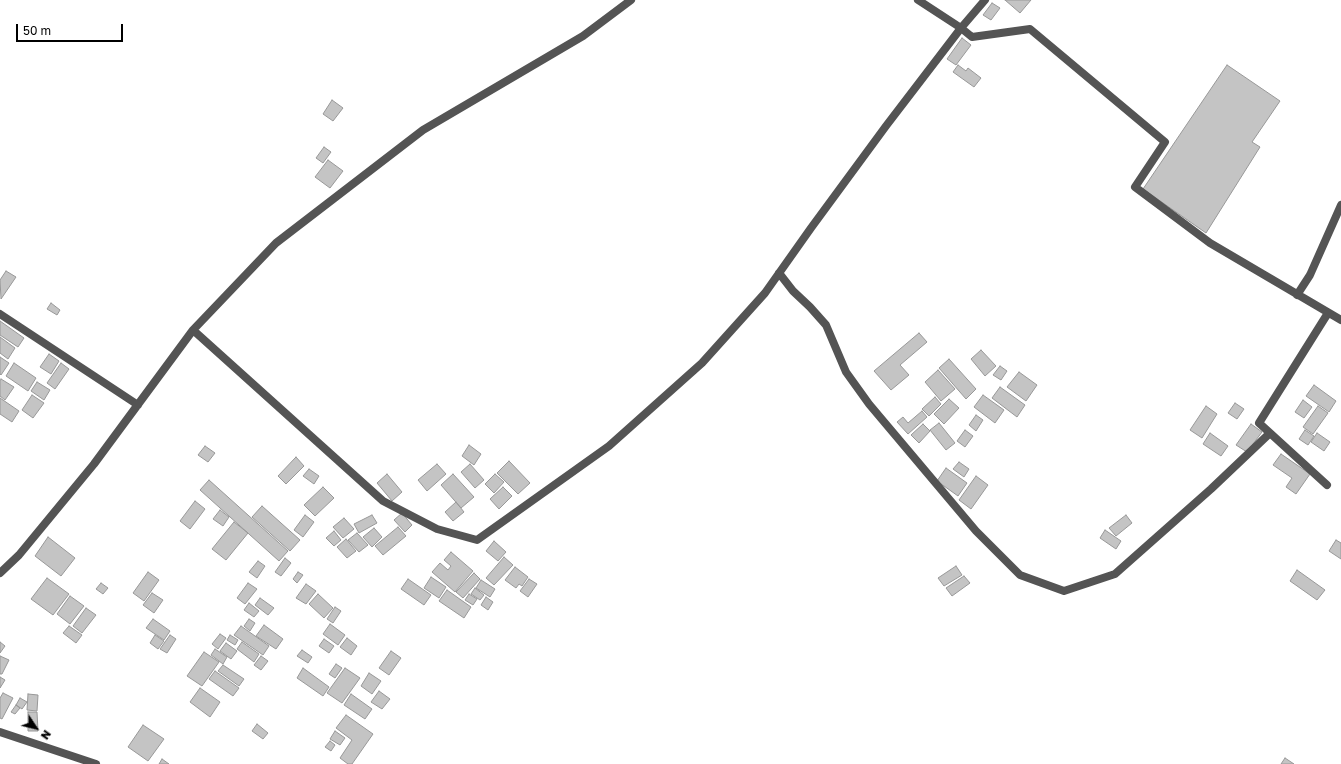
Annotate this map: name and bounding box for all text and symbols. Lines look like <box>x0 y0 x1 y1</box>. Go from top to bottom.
scale bar <box>18 16 125 42</box>
text: 50 m <box>23 23 51 38</box>
north arrow <box>16 708 56 748</box>
text: N <box>39 728 54 742</box>

